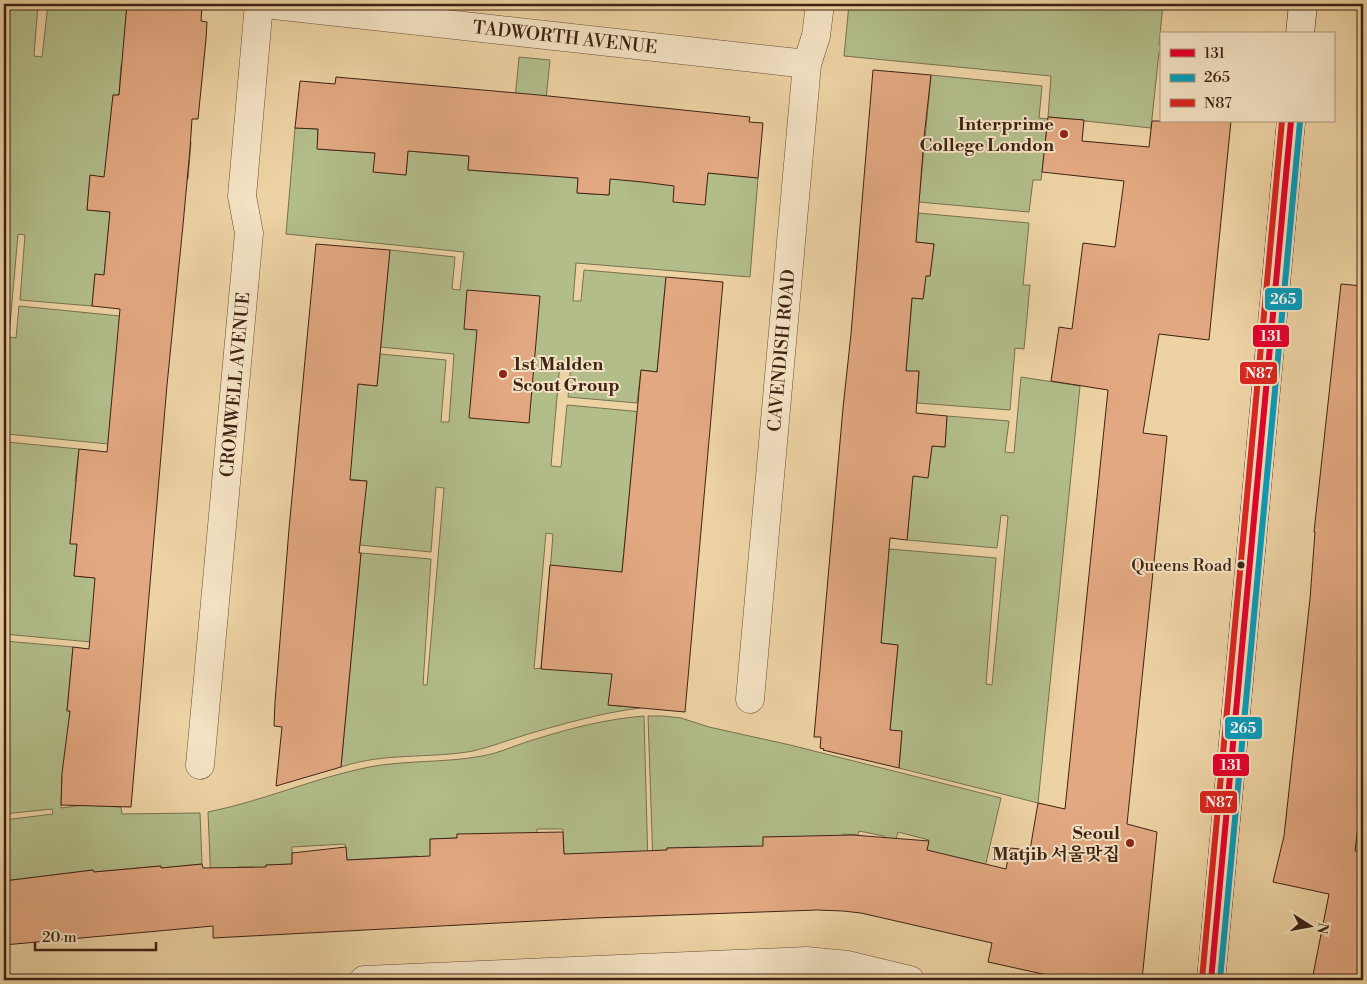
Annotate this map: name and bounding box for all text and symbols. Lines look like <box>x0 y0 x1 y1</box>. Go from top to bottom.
street label: TADWORTH AVENUE <box>472 16 659 59</box>
legend <box>1160 32 1334 122</box>
text: 131 <box>1204 44 1225 63</box>
text: 265 <box>1204 68 1230 87</box>
text: N87 <box>1204 94 1232 113</box>
place label: Interprime College London <box>919 113 1054 157</box>
marker: Interprime College London <box>1058 128 1070 140</box>
street label: CAVENDISH ROAD <box>763 268 801 433</box>
line badge: 265 <box>1264 287 1303 311</box>
street label: CROMWELL AVENUE <box>216 291 256 478</box>
text: 265 <box>1270 291 1296 309</box>
line badge: 131 <box>1252 324 1290 348</box>
text: 131 <box>1260 328 1282 346</box>
place label: 1st Malden Scout Group <box>513 353 620 397</box>
line badge: N87 <box>1239 361 1278 385</box>
text: N87 <box>1245 365 1274 383</box>
marker: 1st Malden Scout Group <box>497 368 509 380</box>
place label: Queens Road <box>1131 555 1232 577</box>
marker: Queens Road <box>1236 560 1246 570</box>
line badge: 265 <box>1224 716 1263 740</box>
text: 265 <box>1230 720 1256 738</box>
line badge: 131 <box>1212 753 1250 777</box>
text: 131 <box>1220 757 1242 775</box>
line badge: N87 <box>1199 790 1238 814</box>
text: N87 <box>1205 794 1234 812</box>
place label: Seoul Matjib 서울맛집 <box>992 822 1120 866</box>
marker: Seoul Matjib 서울맛집 <box>1124 837 1136 849</box>
north arrow <box>1284 902 1334 952</box>
scale bar <box>35 919 156 951</box>
text: N <box>1312 921 1332 935</box>
text: 20 m <box>42 928 77 947</box>

